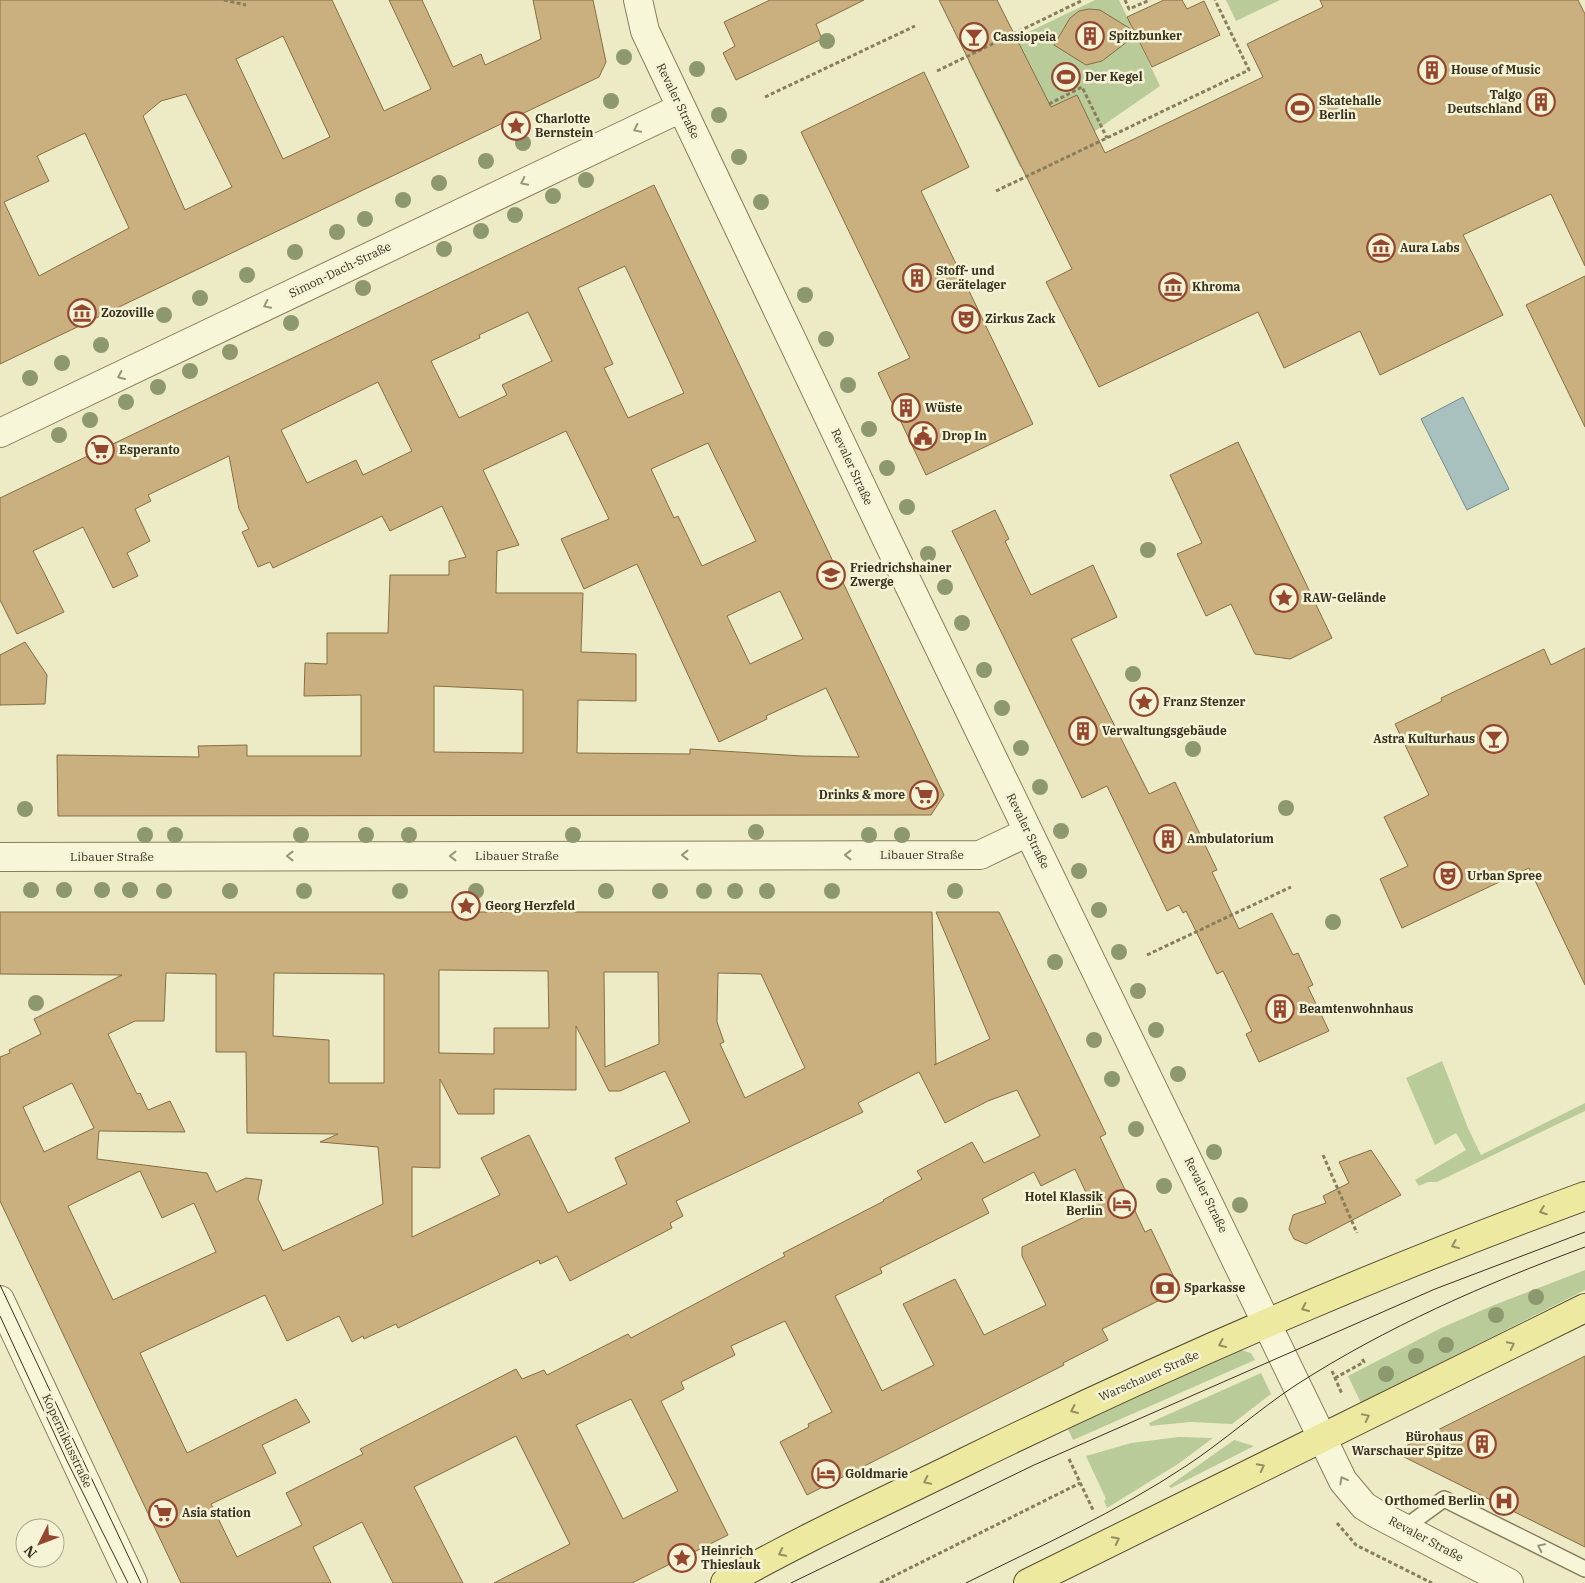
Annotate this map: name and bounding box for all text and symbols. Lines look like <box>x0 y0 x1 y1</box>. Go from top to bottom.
building icon: Spitzbunker <box>1075 21 1105 51</box>
bar icon: Cassiopeia <box>959 22 989 52</box>
place label: Spitzbunker <box>1109 28 1182 43</box>
place label: Cassiopeia <box>993 29 1056 44</box>
building icon: House of Music <box>1417 55 1447 85</box>
street label: Revaler Straße <box>654 60 703 141</box>
sports icon: Der Kegel <box>1051 62 1081 92</box>
place label: House of Music <box>1451 62 1541 77</box>
place label: Der Kegel <box>1085 69 1143 84</box>
place label: Talgo Deutschland <box>1447 87 1522 116</box>
building icon: Talgo Deutschland <box>1526 87 1556 117</box>
sports icon: Skatehalle Berlin <box>1285 93 1315 123</box>
place label: Skatehalle Berlin <box>1319 93 1382 122</box>
place icon: Charlotte Bernstein <box>501 111 531 141</box>
place label: Charlotte Bernstein <box>535 111 593 140</box>
one-way arrow <box>633 122 642 133</box>
one-way arrow <box>520 176 529 187</box>
museum icon: Aura Labs <box>1366 233 1396 263</box>
street label: Simon-Dach-Straße <box>286 238 393 301</box>
place label: Aura Labs <box>1400 240 1460 255</box>
building icon: Stoff- und Gerätelager <box>902 263 932 293</box>
place label: Stoff- und Gerätelager <box>936 263 1006 292</box>
museum icon: Khroma <box>1158 272 1188 302</box>
place label: Khroma <box>1192 279 1241 294</box>
museum icon: Zozoville <box>67 298 97 328</box>
one-way arrow <box>263 299 272 310</box>
theatre icon: Zirkus Zack <box>951 304 981 334</box>
place label: Zozoville <box>101 305 154 320</box>
place label: Zirkus Zack <box>985 311 1056 326</box>
one-way arrow <box>117 370 126 380</box>
building icon: Wüste <box>891 393 921 423</box>
place label: Wüste <box>925 400 962 415</box>
public building icon: Drop In <box>908 421 938 451</box>
street label: Revaler Straße <box>828 426 877 507</box>
place label: Drop In <box>942 428 987 443</box>
supermarket icon: Esperanto <box>85 435 115 465</box>
place label: Esperanto <box>119 442 180 457</box>
school or university icon: Friedrichshainer Zwerge <box>816 560 846 590</box>
place label: Friedrichshainer Zwerge <box>850 560 951 589</box>
place icon: RAW-Gelände <box>1269 583 1299 613</box>
place label: RAW-Gelände <box>1303 590 1386 605</box>
place icon: Franz Stenzer <box>1129 687 1159 717</box>
place label: Franz Stenzer <box>1163 694 1246 709</box>
building icon: Verwaltungsgebäude <box>1068 716 1098 746</box>
place label: Verwaltungsgebäude <box>1102 723 1227 738</box>
bar icon: Astra Kulturhaus <box>1479 724 1509 754</box>
place label: Astra Kulturhaus <box>1373 731 1475 746</box>
supermarket icon: Drinks & more <box>909 780 939 810</box>
place label: Drinks & more <box>819 787 905 802</box>
street label: Revaler Straße <box>1004 790 1053 871</box>
building icon: Ambulatorium <box>1153 824 1183 854</box>
place label: Ambulatorium <box>1187 831 1274 846</box>
street label: Libauer Straße <box>880 847 964 862</box>
street label: Libauer Straße <box>475 848 559 863</box>
street label: Libauer Straße <box>70 849 154 864</box>
one-way arrow <box>681 850 688 860</box>
one-way arrow <box>843 850 851 860</box>
one-way arrow <box>286 851 294 861</box>
one-way arrow <box>448 851 456 861</box>
theatre icon: Urban Spree <box>1433 861 1463 891</box>
place label: Urban Spree <box>1467 868 1542 883</box>
place icon: Georg Herzfeld <box>451 891 481 921</box>
place label: Georg Herzfeld <box>485 898 575 913</box>
building icon: Beamtenwohnhaus <box>1265 994 1295 1024</box>
place label: Beamtenwohnhaus <box>1299 1001 1413 1016</box>
street label: Revaler Straße <box>1182 1154 1231 1235</box>
place label: Hotel Klassik Berlin <box>1025 1189 1104 1218</box>
hotel icon: Hotel Klassik Berlin <box>1107 1189 1137 1219</box>
one-way arrow <box>1539 1205 1547 1215</box>
one-way arrow <box>1451 1239 1460 1250</box>
bank icon: Sparkasse <box>1150 1273 1180 1303</box>
place label: Sparkasse <box>1184 1280 1245 1295</box>
one-way arrow <box>1301 1301 1310 1312</box>
one-way arrow <box>1218 1338 1227 1348</box>
one-way arrow <box>1506 1340 1515 1351</box>
street label: Warschauer Straße <box>1096 1347 1201 1404</box>
street label: Kopernikusstraße <box>39 1392 96 1490</box>
one-way arrow <box>1070 1404 1079 1415</box>
one-way arrow <box>1361 1413 1370 1423</box>
place label: Bürohaus Warschauer Spitze <box>1352 1429 1463 1458</box>
building icon: Bürohaus Warschauer Spitze <box>1467 1429 1497 1459</box>
hotel icon: Goldmarie <box>811 1459 841 1489</box>
one-way arrow <box>1256 1463 1265 1473</box>
place label: Goldmarie <box>845 1466 908 1481</box>
one-way arrow <box>923 1474 932 1485</box>
one-way arrow <box>1340 1477 1350 1486</box>
hospital icon: Orthomed Berlin <box>1489 1486 1519 1516</box>
place label: Orthomed Berlin <box>1385 1493 1485 1508</box>
supermarket icon: Asia station <box>148 1498 178 1528</box>
place label: Asia station <box>182 1505 251 1520</box>
street label: Revaler Straße <box>1386 1513 1466 1565</box>
north arrow <box>15 1518 65 1568</box>
one-way arrow <box>1111 1536 1120 1546</box>
text: N <box>20 1542 41 1562</box>
place icon: Heinrich Thieslauk <box>667 1543 697 1573</box>
place label: Heinrich Thieslauk <box>701 1543 761 1572</box>
one-way arrow <box>1537 1543 1546 1553</box>
one-way arrow <box>778 1547 787 1557</box>

